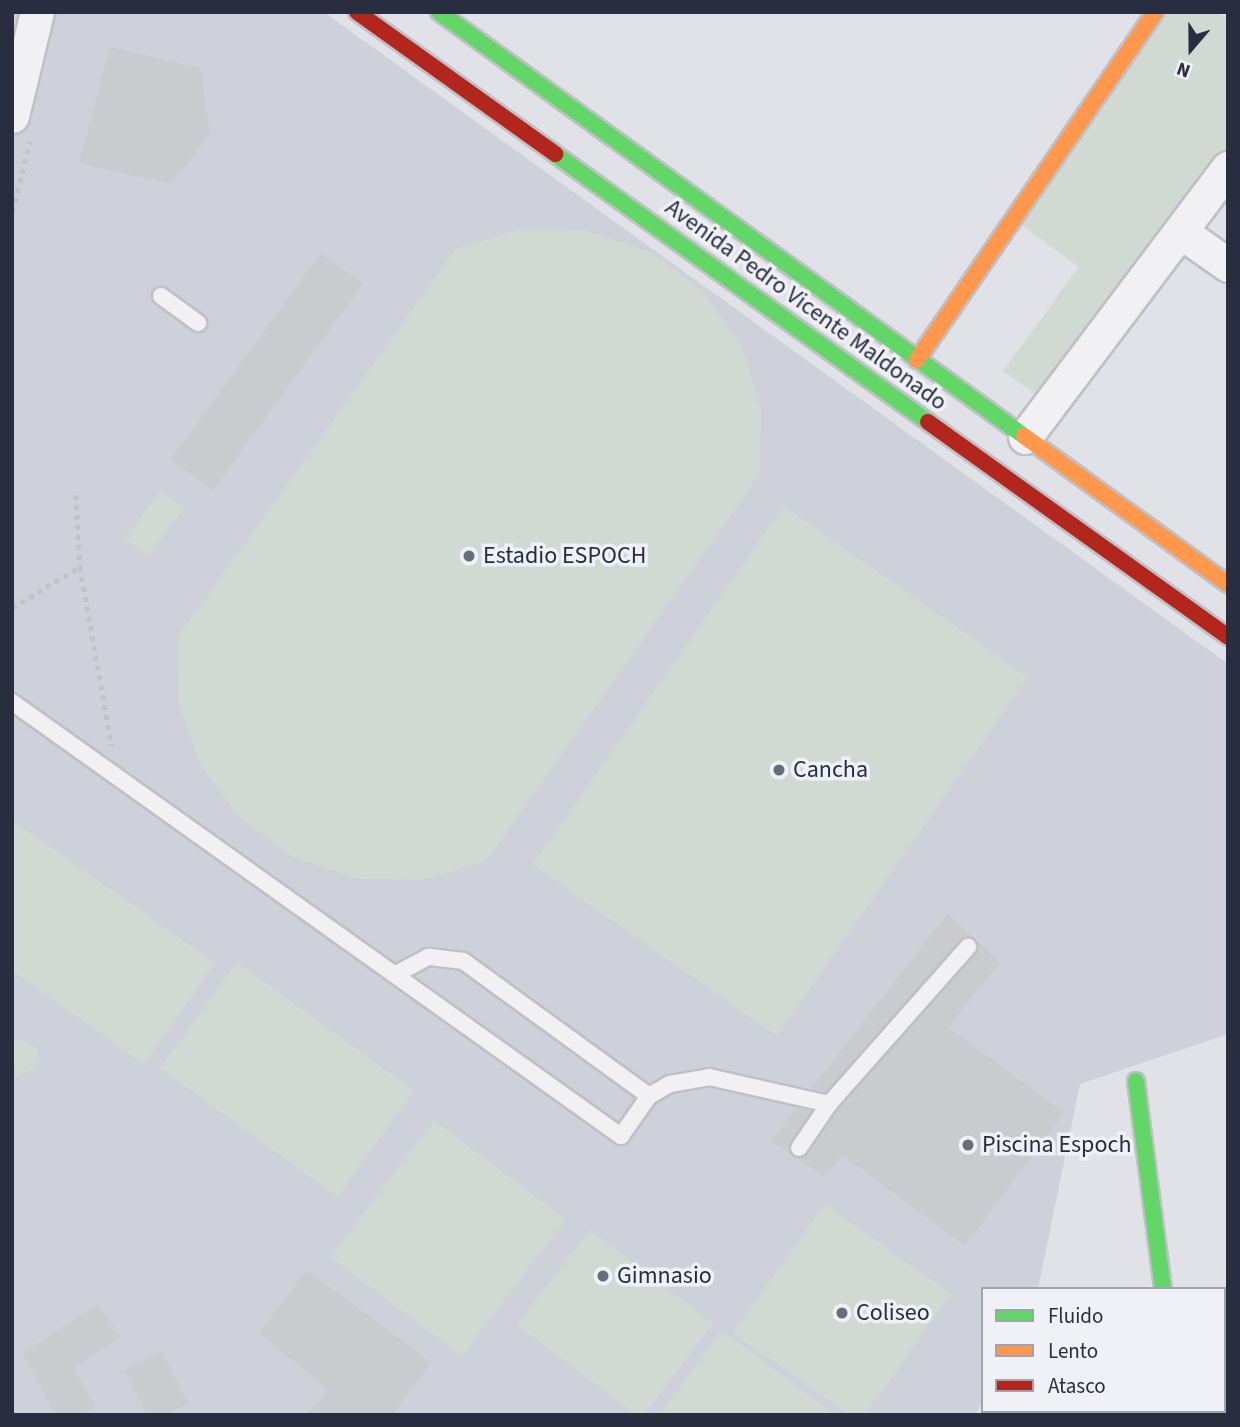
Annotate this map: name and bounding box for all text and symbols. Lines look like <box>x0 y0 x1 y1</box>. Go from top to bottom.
north arrow <box>1156 14 1226 84</box>
text: N <box>1173 54 1194 84</box>
street label: Avenida Pedro Vicente Maldonado <box>660 193 952 417</box>
place label: Estadio ESPOCH <box>483 542 646 570</box>
marker: Estadio ESPOCH <box>461 548 477 564</box>
place label: Cancha <box>793 756 868 784</box>
marker: Cancha <box>771 762 787 778</box>
place label: Piscina Espoch <box>982 1131 1131 1159</box>
marker: Piscina Espoch <box>960 1137 976 1153</box>
place label: Gimnasio <box>617 1262 712 1290</box>
marker: Gimnasio <box>595 1268 611 1284</box>
legend <box>981 1287 1226 1413</box>
place label: Coliseo <box>856 1299 930 1327</box>
text: Fluido <box>1048 1301 1103 1331</box>
marker: Coliseo <box>834 1305 850 1321</box>
text: Lento <box>1048 1336 1098 1366</box>
text: Atasco <box>1048 1371 1106 1401</box>

